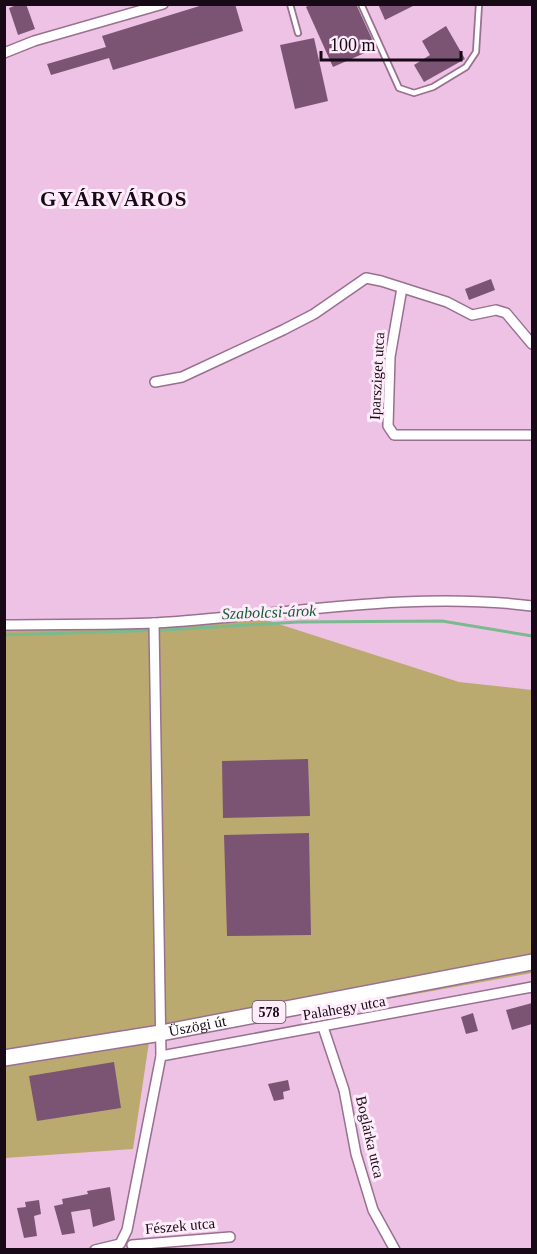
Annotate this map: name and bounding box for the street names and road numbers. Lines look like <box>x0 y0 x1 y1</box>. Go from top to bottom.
street label: Iparsziget utca <box>367 331 387 420</box>
street label: Palahegy utca <box>301 993 387 1023</box>
road number: 578 <box>252 1001 286 1023</box>
street label: Üszögi út <box>167 1013 228 1039</box>
street label: Boglárka utca <box>353 1094 387 1180</box>
street label: Fészek utca <box>144 1215 216 1237</box>

